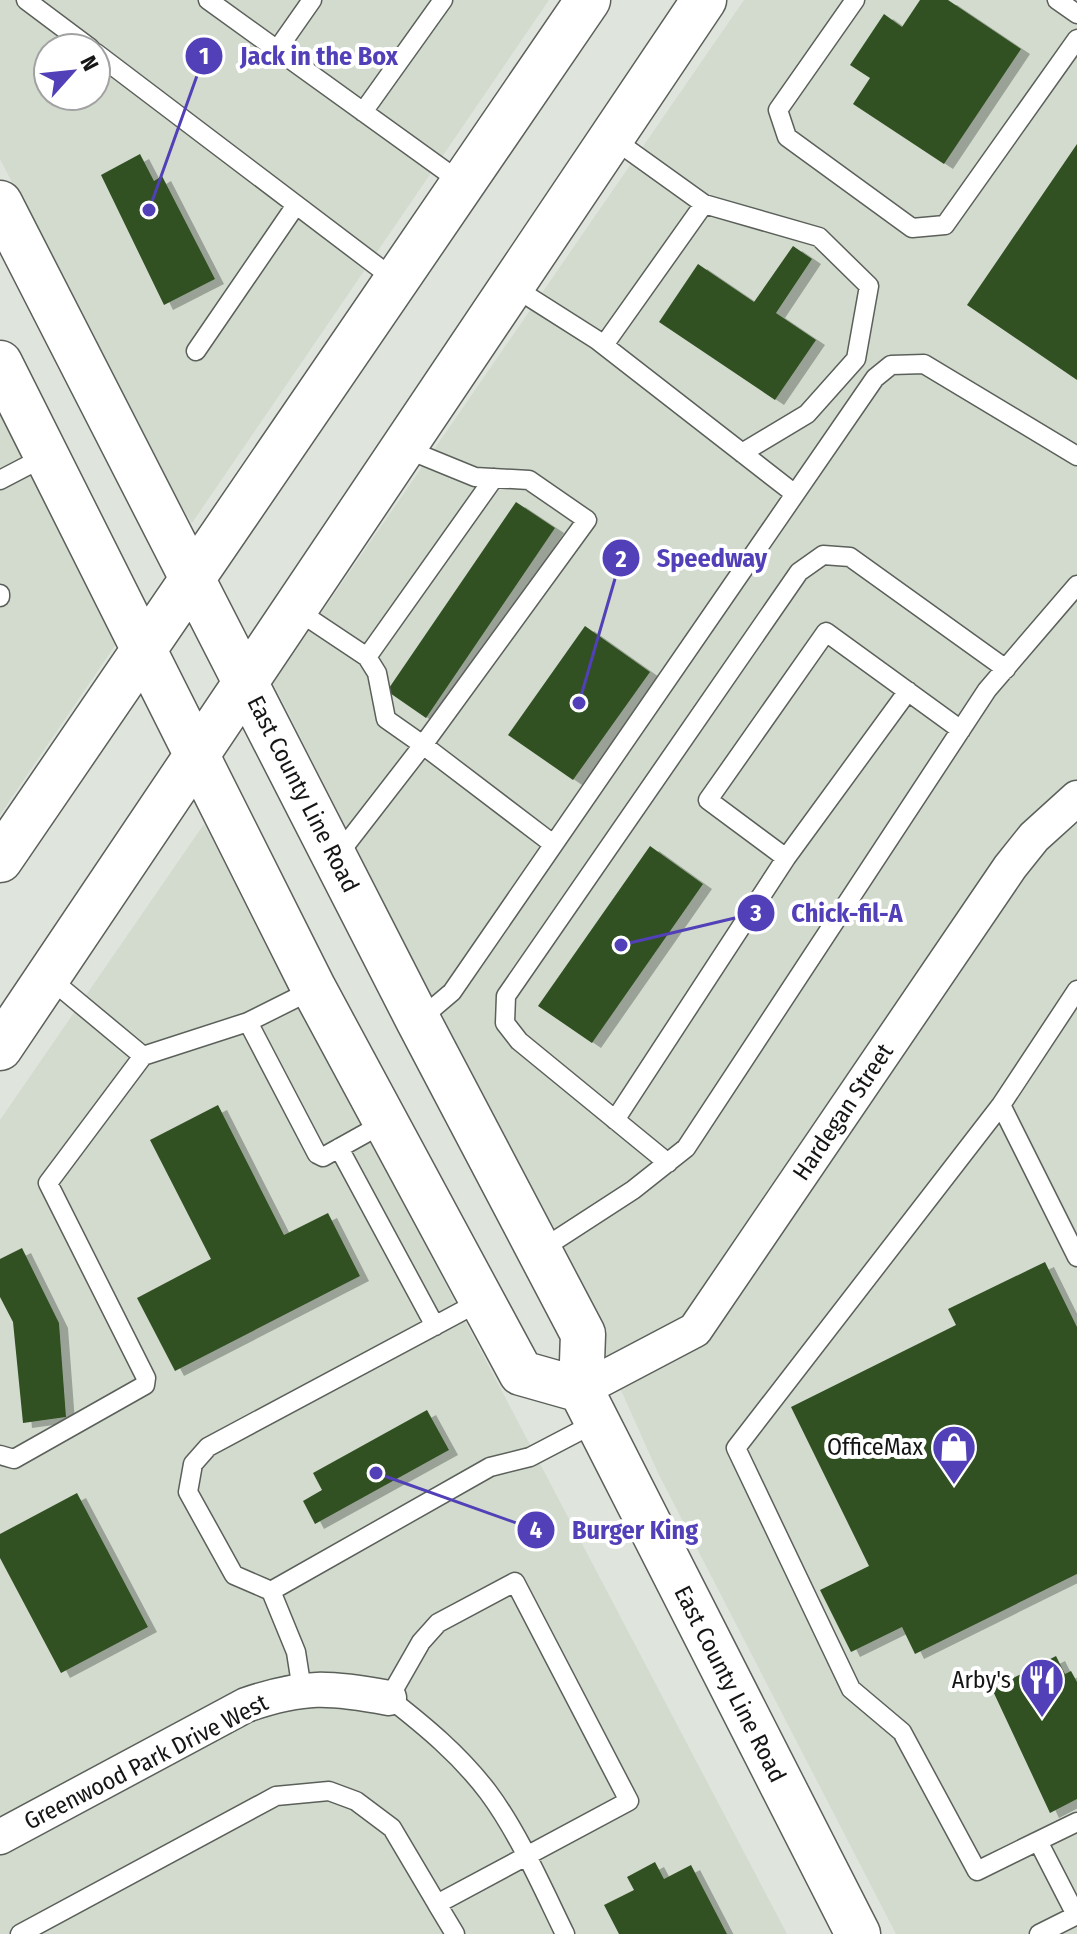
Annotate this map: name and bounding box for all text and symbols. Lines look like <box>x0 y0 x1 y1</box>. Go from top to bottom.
callout: Jack in the Box <box>184 31 414 81</box>
north arrow <box>32 32 112 112</box>
text: Jack in the Box <box>239 41 399 72</box>
text: 1 <box>199 42 209 70</box>
text: N <box>74 51 104 75</box>
callout: Speedway <box>601 533 783 583</box>
text: Speedway <box>657 543 768 574</box>
text: 2 <box>614 545 627 573</box>
street label: East County Line Road <box>241 691 365 897</box>
callout: Chick-fil-A <box>736 888 919 938</box>
text: Chick-fil-A <box>791 898 904 929</box>
text: 3 <box>749 899 762 927</box>
street label: Hardegan Street <box>787 1038 899 1186</box>
shop icon: OfficeMax <box>930 1423 978 1486</box>
place label: OfficeMax <box>827 1433 923 1461</box>
callout: Burger King <box>516 1505 714 1555</box>
text: Burger King <box>572 1515 698 1546</box>
text: 4 <box>530 1516 542 1544</box>
street label: East County Line Road <box>668 1581 792 1787</box>
restaurant icon: Arby's <box>1018 1656 1066 1719</box>
place label: Arby's <box>952 1666 1011 1694</box>
street label: Greenwood Park Drive West <box>19 1688 273 1836</box>

